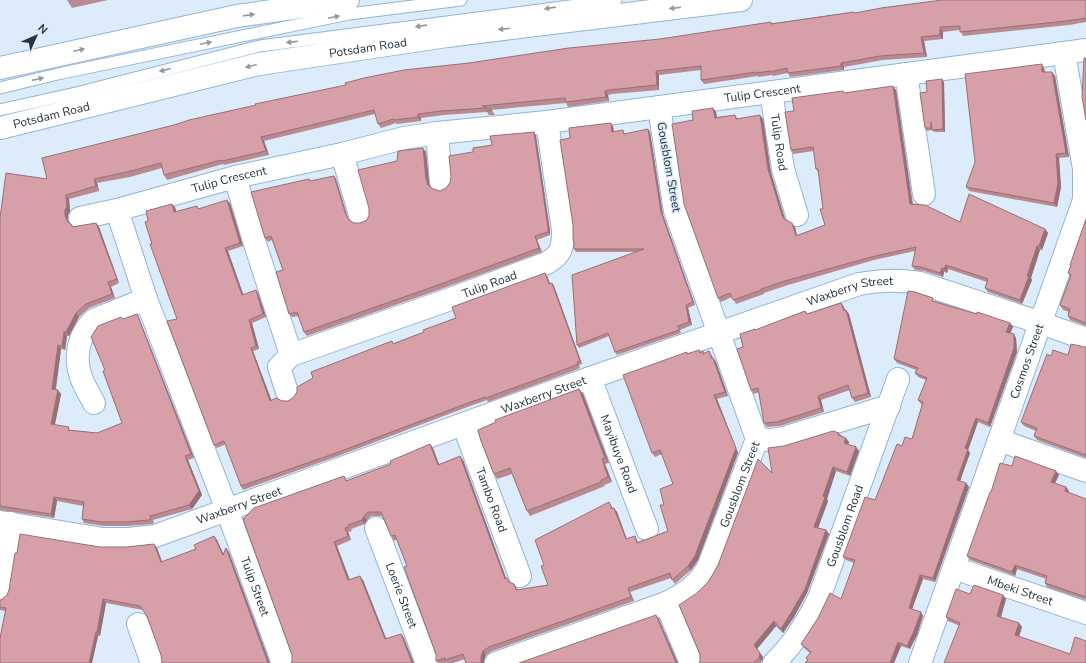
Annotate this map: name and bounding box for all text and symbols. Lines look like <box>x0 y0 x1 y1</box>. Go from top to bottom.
one-way arrow <box>544 5 556 12</box>
one-way arrow <box>669 5 681 11</box>
one-way arrow <box>243 12 255 18</box>
one-way arrow <box>327 13 340 19</box>
north arrow <box>16 16 56 56</box>
text: N <box>35 21 51 37</box>
one-way arrow <box>415 22 427 29</box>
one-way arrow <box>498 26 510 32</box>
street label: Potsdam Road <box>328 34 408 61</box>
one-way arrow <box>286 39 298 45</box>
one-way arrow <box>200 40 212 46</box>
one-way arrow <box>73 47 85 53</box>
one-way arrow <box>245 64 257 70</box>
one-way arrow <box>159 68 171 74</box>
one-way arrow <box>32 75 44 81</box>
street label: Tulip Crescent <box>723 80 802 106</box>
street label: Potsdam Road <box>11 98 92 132</box>
street label: Tulip Road <box>767 113 791 172</box>
street label: Gousblom Street <box>653 121 685 214</box>
street label: Tulip Crescent <box>190 162 269 197</box>
street label: Tulip Road <box>460 267 519 302</box>
street label: Waxberry Street <box>804 273 894 310</box>
street label: Cosmos Street <box>1006 321 1048 401</box>
street label: Waxberry Street <box>499 372 589 418</box>
street label: Mayibuye Road <box>596 412 641 495</box>
street label: Gousblom Street <box>716 438 764 530</box>
street label: Tambo Road <box>472 465 511 534</box>
street label: Waxberry Street <box>194 482 285 528</box>
street label: Gousblom Road <box>823 483 867 569</box>
street label: Tulip Street <box>237 554 273 619</box>
street label: Loerie Street <box>382 560 421 631</box>
street label: Mbeki Street <box>985 572 1056 609</box>

